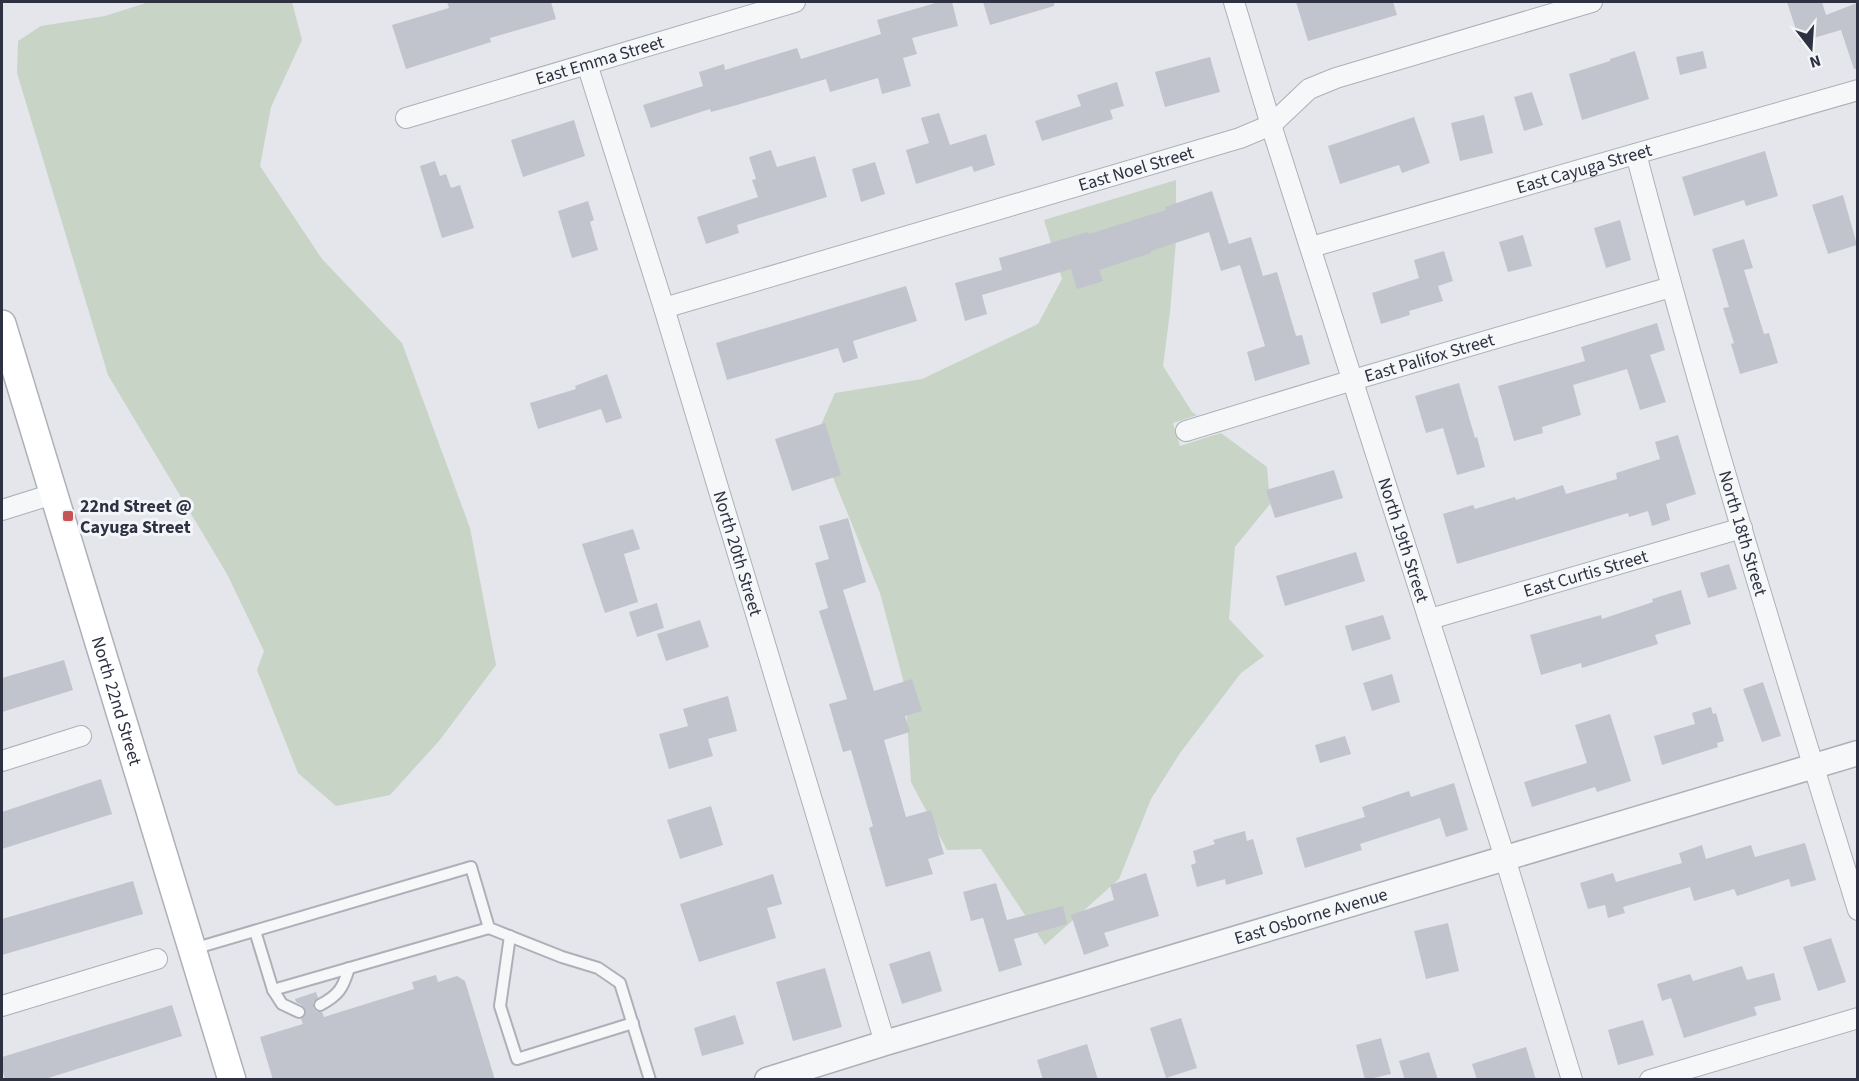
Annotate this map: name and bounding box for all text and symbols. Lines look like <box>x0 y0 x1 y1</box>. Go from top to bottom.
north arrow <box>1781 18 1841 78</box>
street label: East Emma Street <box>532 29 667 91</box>
text: N <box>1807 49 1823 73</box>
street label: East Cayuga Street <box>1513 137 1655 200</box>
street label: East Noel Street <box>1075 140 1197 198</box>
street label: East Palifox Street <box>1361 327 1497 389</box>
street label: North 18th Street <box>1713 467 1773 599</box>
street label: North 19th Street <box>1372 474 1435 606</box>
street label: North 20th Street <box>707 488 768 619</box>
place label: 22nd Street @ Cayuga Street <box>80 494 192 540</box>
marker: 22nd Street @ Cayuga Street <box>61 509 75 523</box>
street label: East Curtis Street <box>1520 544 1651 604</box>
street label: North 22nd Street <box>85 633 148 769</box>
street label: East Osborne Avenue <box>1231 881 1391 951</box>

